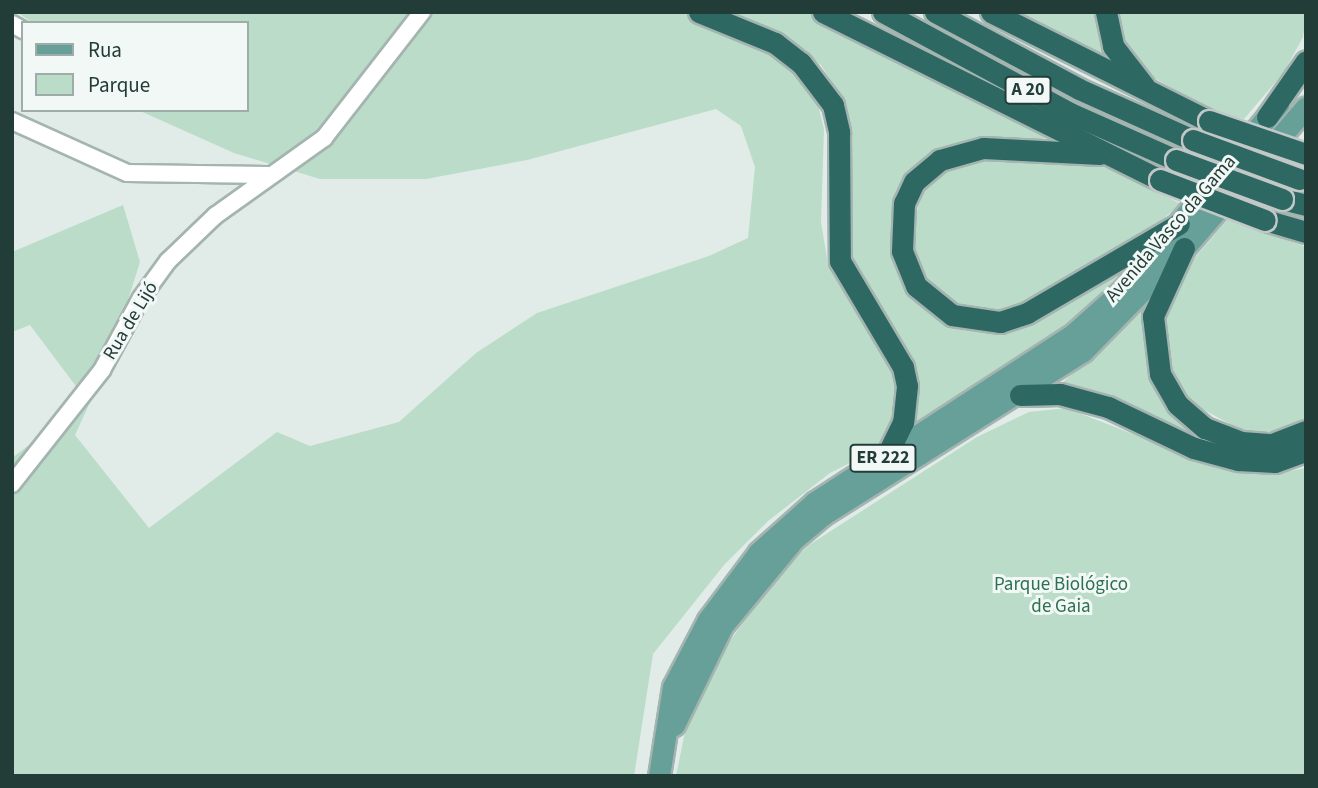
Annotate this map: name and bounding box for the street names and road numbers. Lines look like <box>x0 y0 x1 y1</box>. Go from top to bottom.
road number: A 20 <box>1004 76 1052 104</box>
street label: Avenida Vasco da Gama <box>1101 151 1241 307</box>
street label: Rua de Lijó <box>99 278 163 364</box>
road number: ER 222 <box>848 444 918 472</box>

